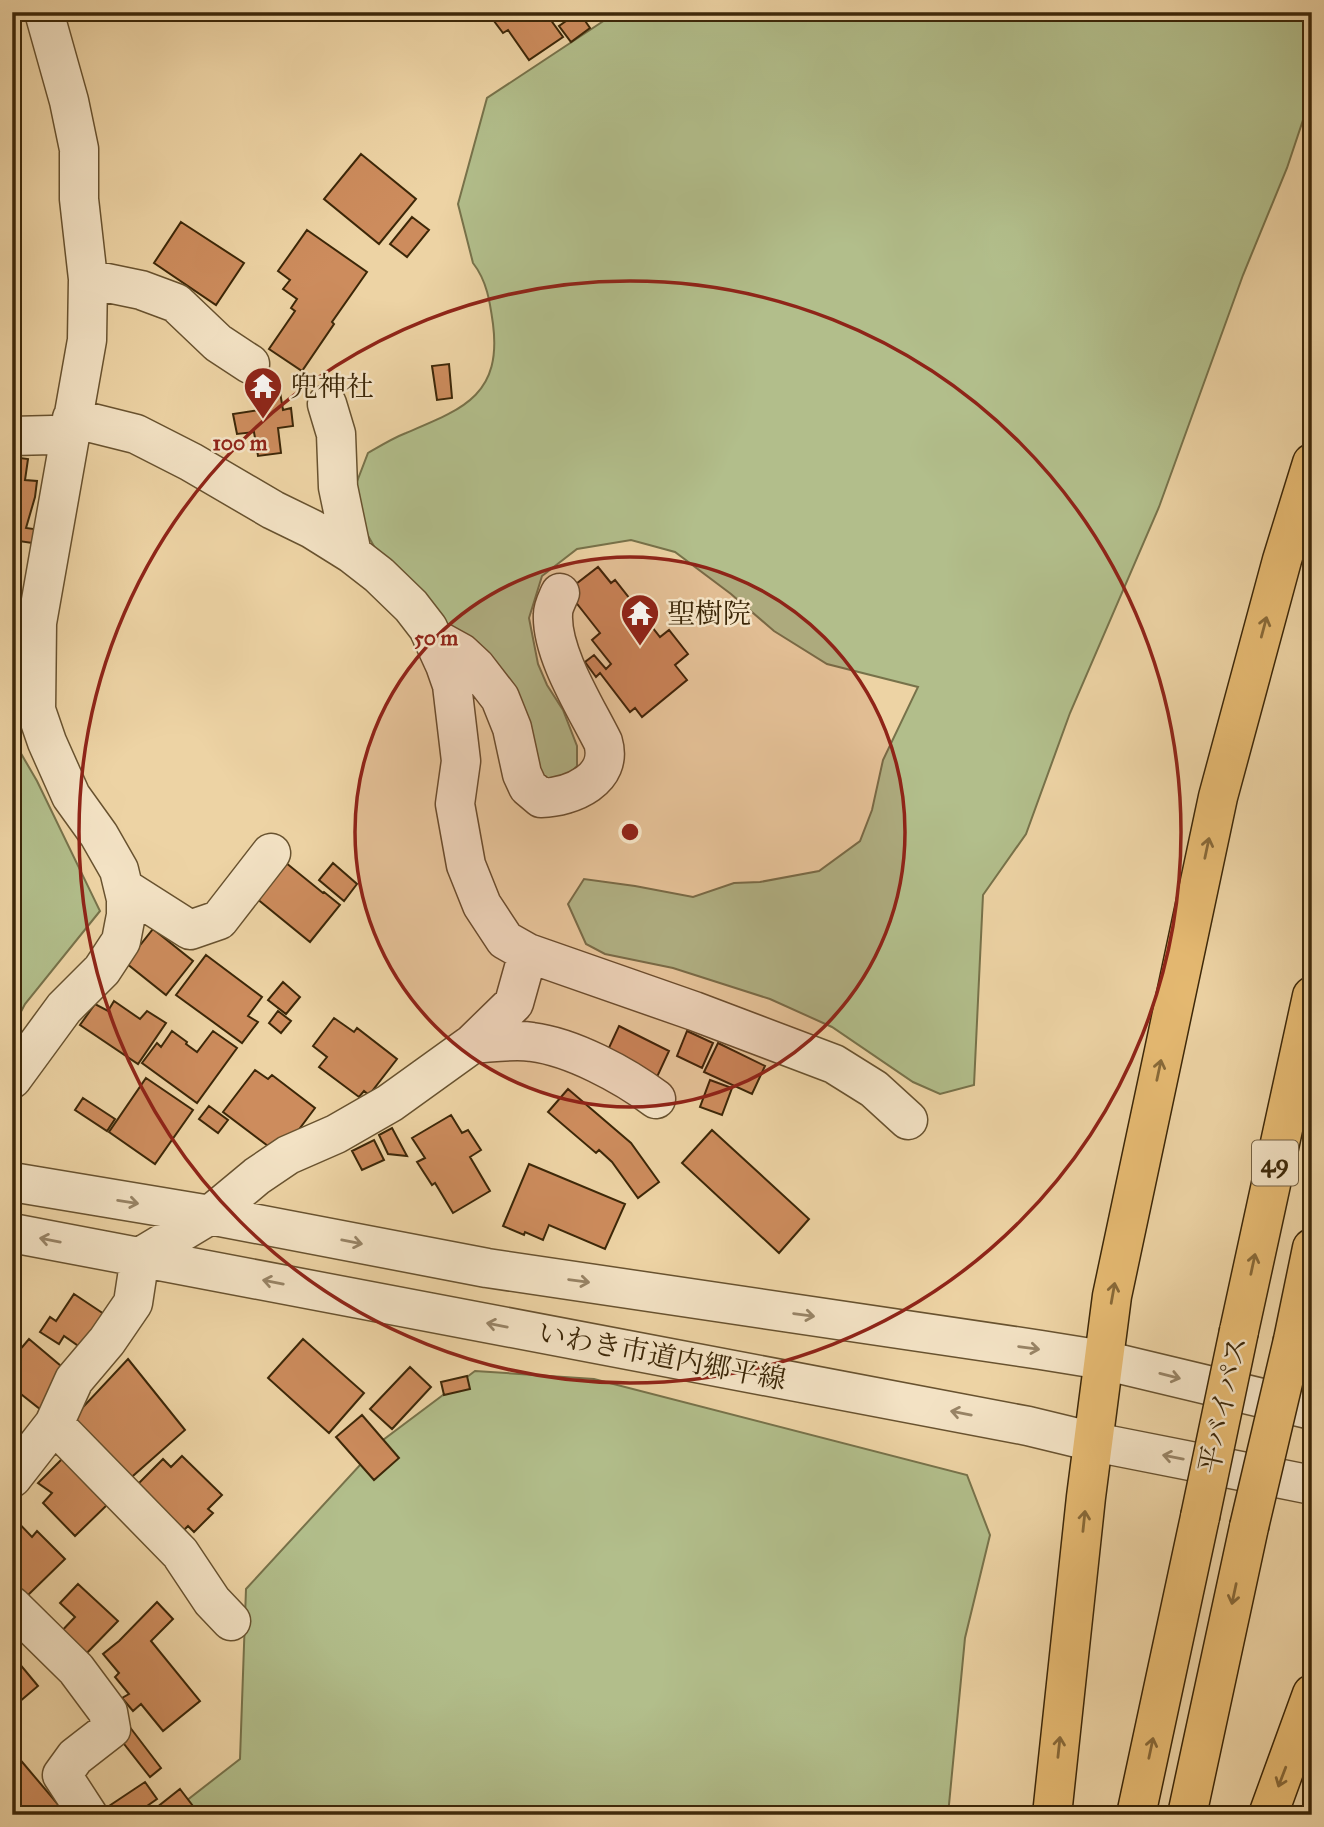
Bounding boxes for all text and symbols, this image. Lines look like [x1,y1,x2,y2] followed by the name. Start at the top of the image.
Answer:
[242,365,284,420] temple icon: 兜神社
[290,369,374,404] place label: 兜神社
[213,430,268,456] text: 100 m
[619,592,661,647] temple icon: 聖樹院
[667,596,751,631] place label: 聖樹院
[1258,617,1271,639] one-way arrow
[414,625,458,651] text: 50 m
[618,820,642,844] centre of rings
[1201,837,1214,860] one-way arrow
[1153,1059,1167,1082] one-way arrow
[1252,1140,1298,1186] road number: 49
[116,1195,139,1209] one-way arrow
[39,1232,62,1246] one-way arrow
[340,1236,363,1249] one-way arrow
[1247,1253,1261,1276] one-way arrow
[262,1275,285,1289] one-way arrow
[567,1275,590,1288] one-way arrow
[1106,1282,1120,1305] one-way arrow
[792,1308,815,1321] one-way arrow
[535,1315,789,1397] street label: いわき市道内郷平線
[486,1318,508,1331] one-way arrow
[1191,1333,1255,1477] street label: 平バイパス
[1017,1342,1040,1355] one-way arrow
[1158,1370,1181,1383] one-way arrow
[950,1406,973,1420] one-way arrow
[1162,1450,1185,1464] one-way arrow
[1077,1510,1090,1533] one-way arrow
[1227,1582,1241,1605] one-way arrow
[1053,1736,1066,1759] one-way arrow
[1144,1737,1158,1760] one-way arrow
[1274,1766,1287,1788] one-way arrow

